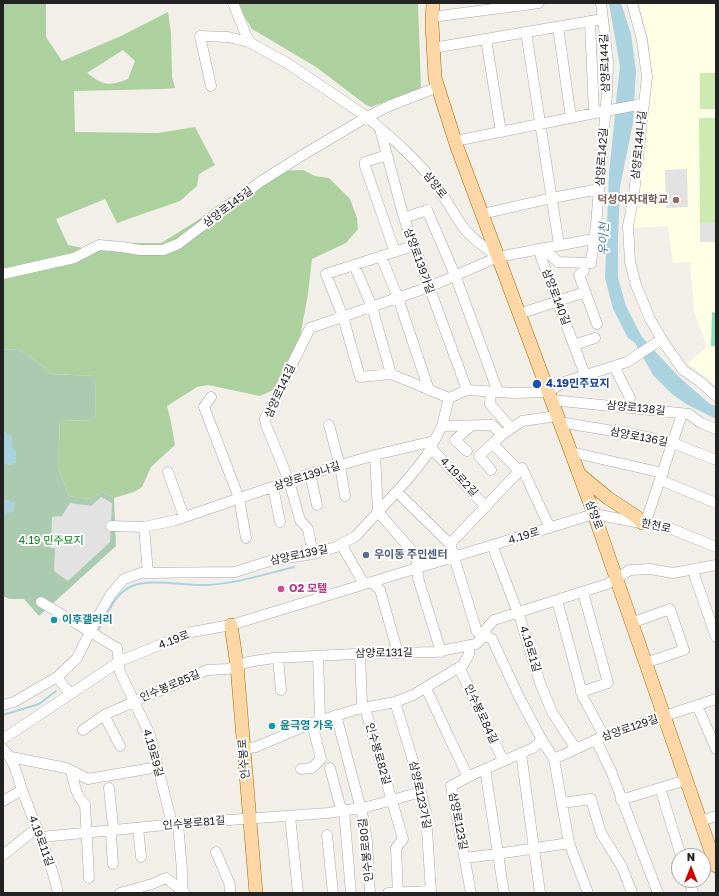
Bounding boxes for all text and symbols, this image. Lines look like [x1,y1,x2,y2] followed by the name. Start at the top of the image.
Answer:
[597,33,613,93] street label: 삼양로144길
[629,110,649,180] street label: 삼양로144나길
[593,127,611,187] street label: 삼양로142길
[420,169,450,201] street label: 삼양로
[201,184,255,230] street label: 삼양로145길
[597,193,668,207] place label: 덕성여자대학교
[671,195,681,205] marker: 덕성여자대학교
[596,222,612,256] water label: 우이천
[401,226,437,296] street label: 삼양로139가길
[539,267,573,327] street label: 삼양로140길
[262,362,298,420] street label: 삼양로141길
[546,377,610,391] place label: 4.19민주묘지
[531,378,543,390] marker: 4.19민주묘지
[606,398,666,418] street label: 삼양로138길
[609,425,669,449] street label: 삼양로136길
[438,455,480,499] street label: 4.19로2길
[272,459,342,493] street label: 삼양로139나길
[583,498,605,532] street label: 삼양로
[640,516,672,536] street label: 한천로
[507,525,541,547] street label: 4.19로
[18,534,84,548] park label: 4.19 민주묘지
[269,542,329,568] street label: 삼양로139길
[374,548,448,562] place label: 우이동 주민센터
[361,550,371,560] marker: 우이동 주민센터
[289,582,327,596] place label: O2 모텔
[276,584,286,594] marker: O2 모텔
[62,613,113,627] place label: 이후갤러리
[49,615,59,625] marker: 이후갤러리
[517,624,543,674] street label: 4.19로1길
[157,628,191,652] street label: 4.19로
[355,646,413,660] street label: 삼양로131길
[138,667,202,705] street label: 인수봉로85길
[461,682,501,746] street label: 인수봉로84길
[600,712,660,744] street label: 삼양로129길
[280,719,333,733] place label: 윤극영 가옥
[267,721,277,731] marker: 윤극영 가옥
[363,722,393,786] street label: 인수봉로82길
[140,728,166,778] street label: 4.19로9길
[236,738,252,780] street label: 인수봉로
[406,760,434,830] street label: 삼양로123가길
[446,791,470,851] street label: 삼양로123길
[26,814,56,868] street label: 4.19로11길
[162,814,226,832] street label: 인수봉로81길
[356,817,376,883] street label: 인수봉로80길
[671,848,711,888] north arrow
[687,850,695,863] text: N

